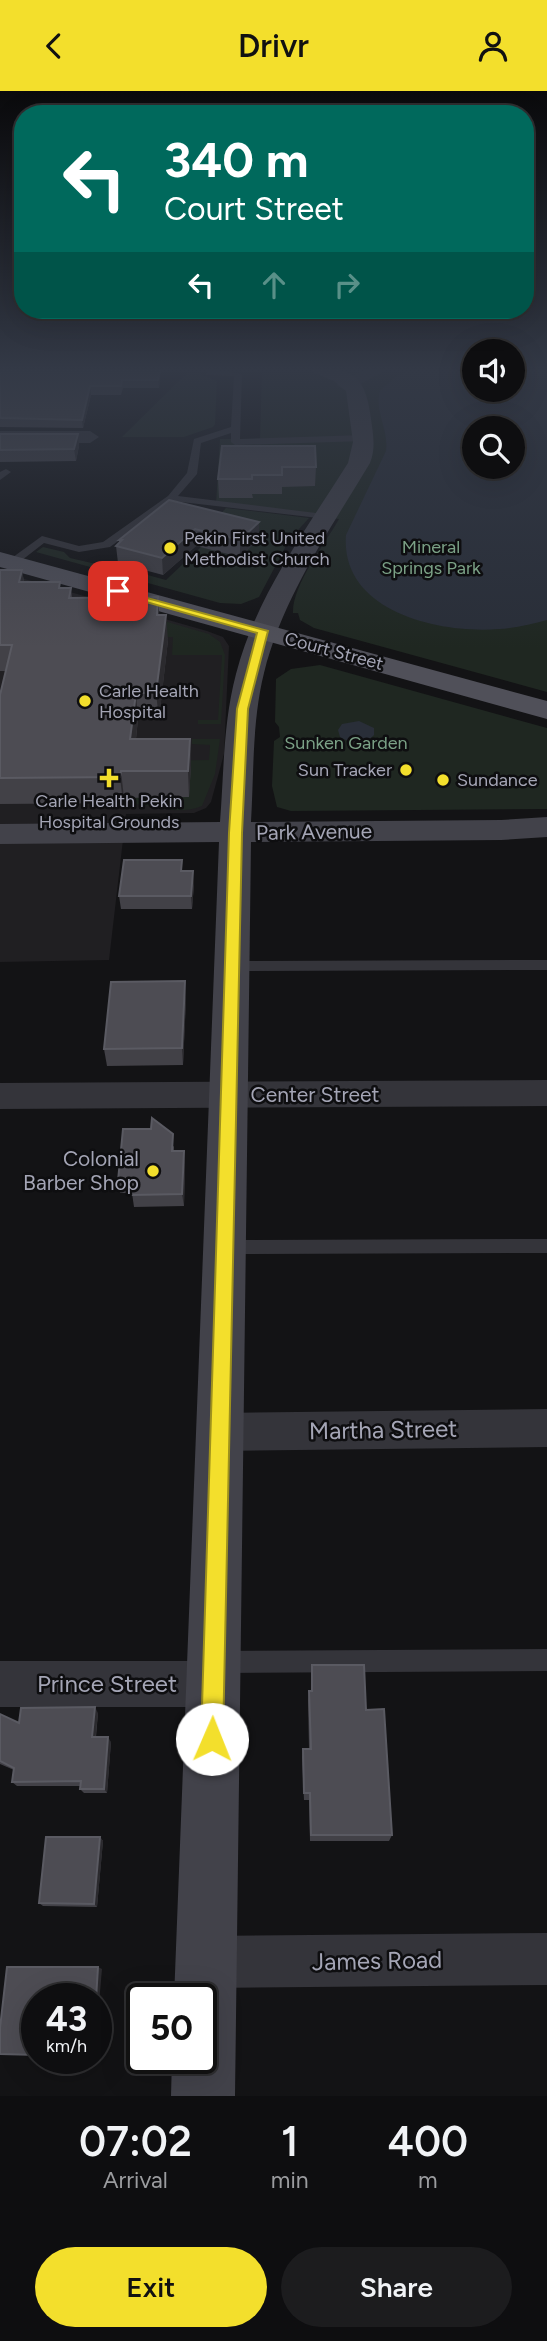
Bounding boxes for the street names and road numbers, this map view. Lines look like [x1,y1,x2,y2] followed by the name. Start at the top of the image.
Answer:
[282,627,386,675] street label: Court Street
[256,818,372,845] street label: Park Avenue
[251,1082,379,1107] street label: Center Street
[308,1414,457,1445] street label: Martha Street
[37,1669,177,1698] street label: Prince Street
[311,1945,442,1976] street label: James Road

